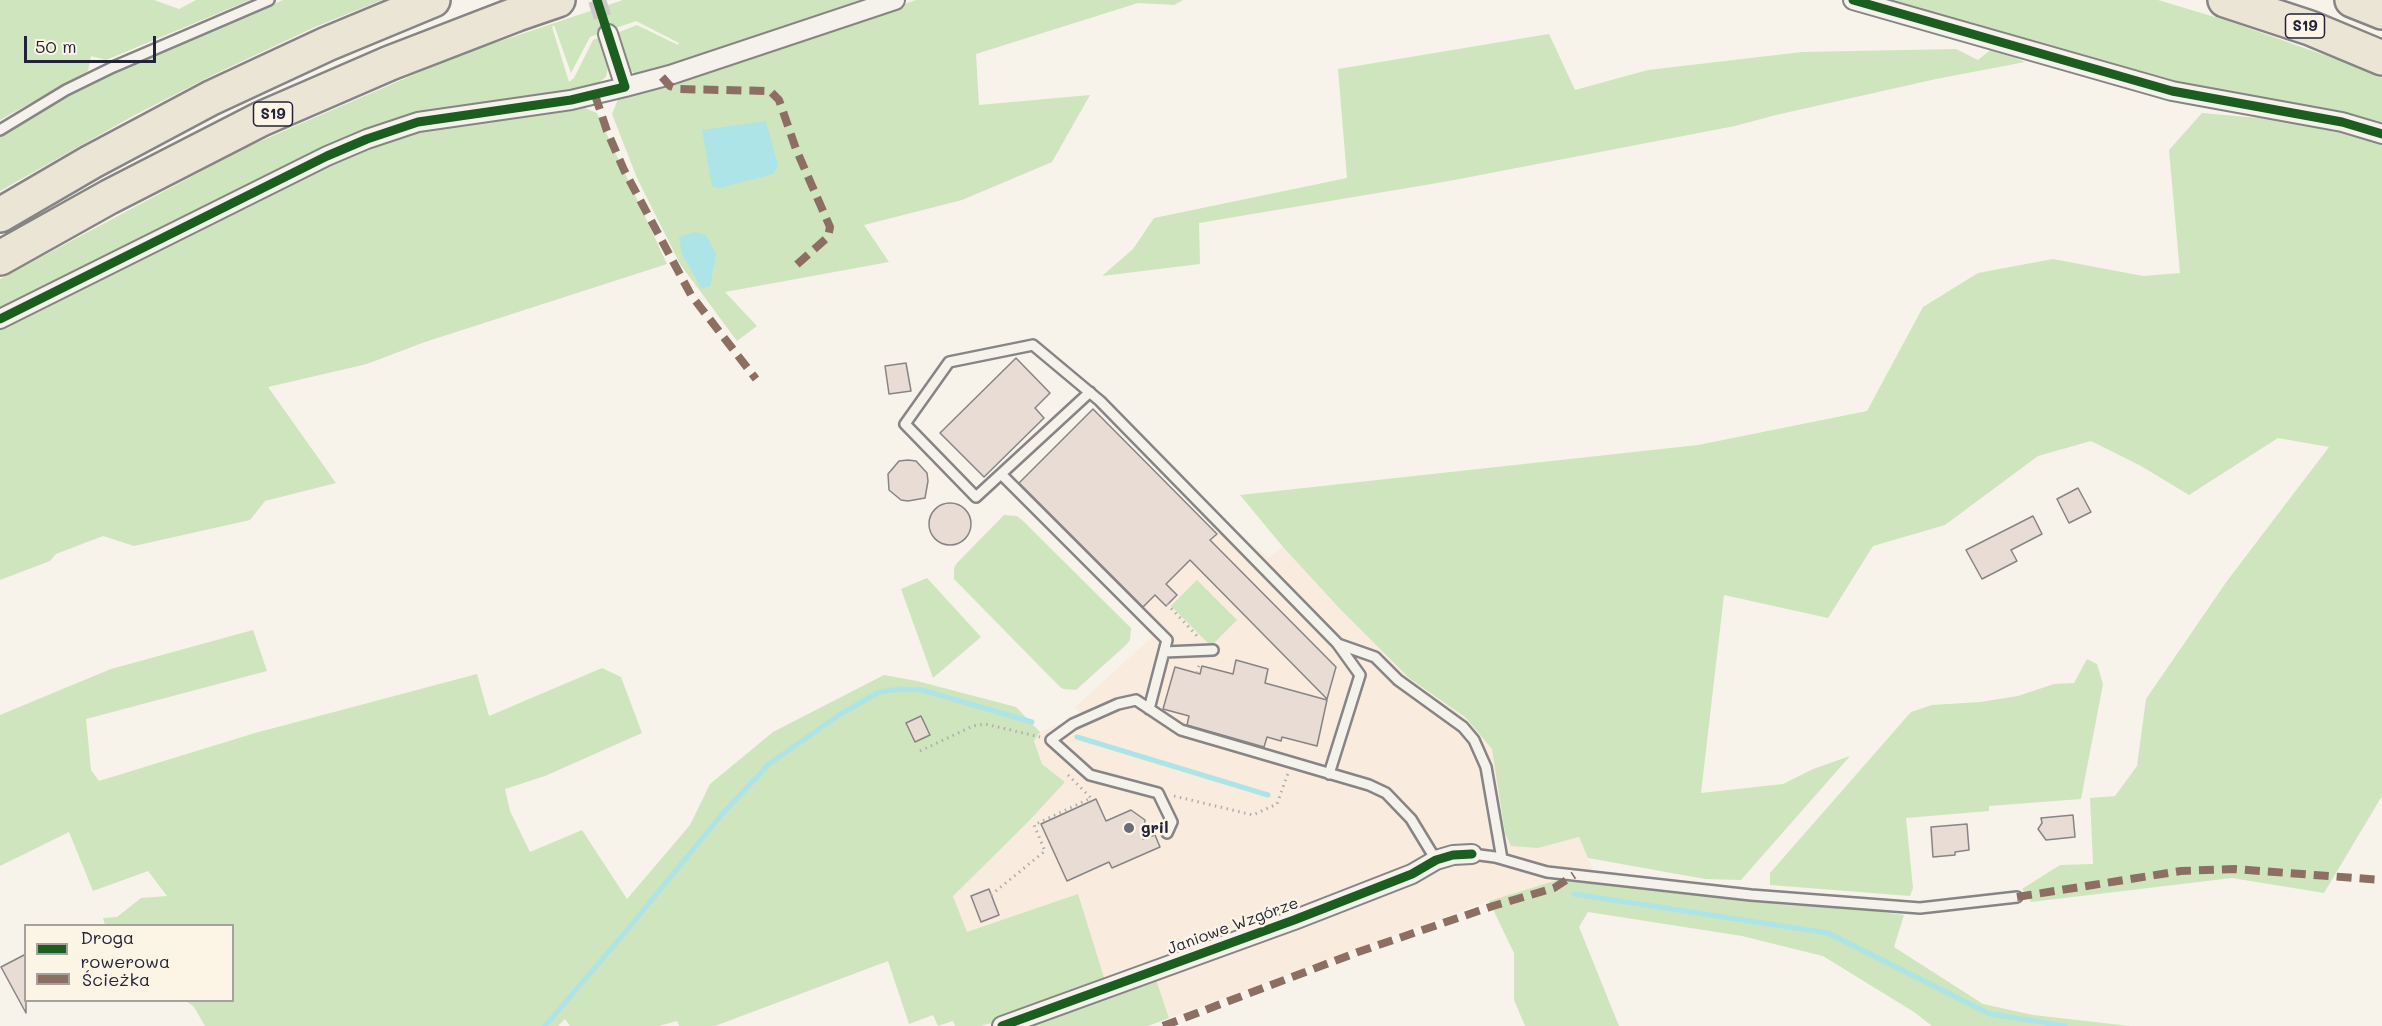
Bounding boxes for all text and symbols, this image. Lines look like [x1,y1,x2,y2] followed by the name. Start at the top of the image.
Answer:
[2286,14,2324,38] road number: S19
[27,24,159,62] scale bar
[35,34,77,58] text: 50 m
[254,102,292,126] road number: S19
[1141,818,1169,838] place label: gril
[1122,821,1136,835] marker: gril
[1165,893,1301,959] street label: Janiowe Wzgórze
[24,924,234,1002] legend
[80,925,170,973] text: Droga rowerowa
[82,967,150,991] text: Ścieżka

